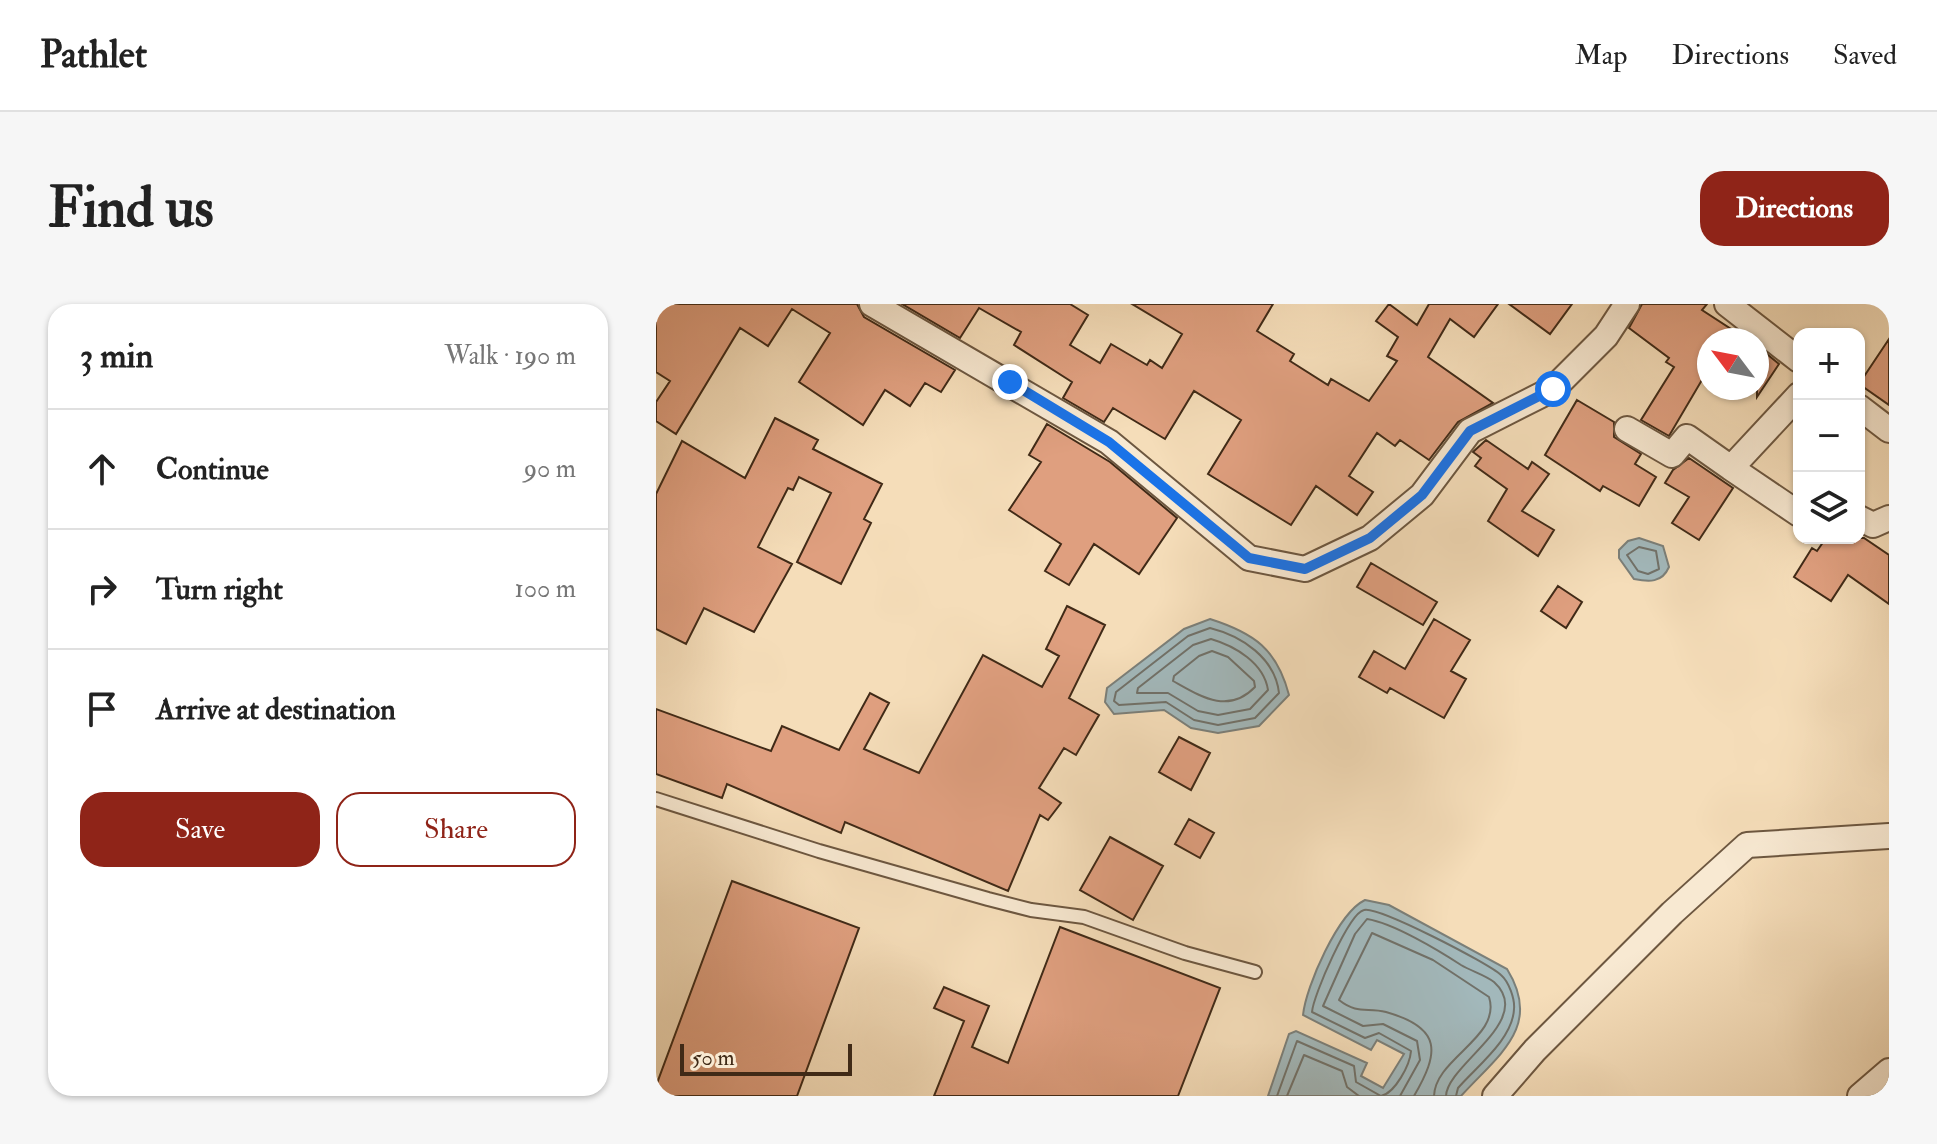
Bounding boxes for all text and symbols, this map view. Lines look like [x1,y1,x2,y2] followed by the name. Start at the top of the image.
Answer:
[40,31,147,79] text: Pathlet
[1575,38,1628,73] text: Map
[1672,38,1789,73] text: Directions
[1833,38,1897,73] text: Saved
[1700,171,1889,246] button: Directions
[48,173,214,244] text: Find us
[1697,328,1769,400] north arrow
[1793,328,1865,544] map controls
[1793,328,1865,400] button: +
[80,335,153,378] text: 3 min
[445,340,576,372] text: Walk · 190 m
[992,364,1028,400] route end
[1535,371,1571,407] route start
[1793,400,1865,472] button: −
[80,447,124,491] icon: ahead
[156,451,269,488] text: Continue
[524,453,576,485] text: 90 m
[1793,472,1865,544] button: layers
[80,567,124,611] icon: right
[156,571,283,608] text: Turn right
[515,573,576,605] text: 100 m
[80,687,124,731] icon: arrive
[156,691,396,728] text: Arrive at destination
[80,792,320,867] button: Save
[336,792,576,867] button: Share
[680,1040,852,1076] scale bar
[692,1044,734,1072] text: 50 m

